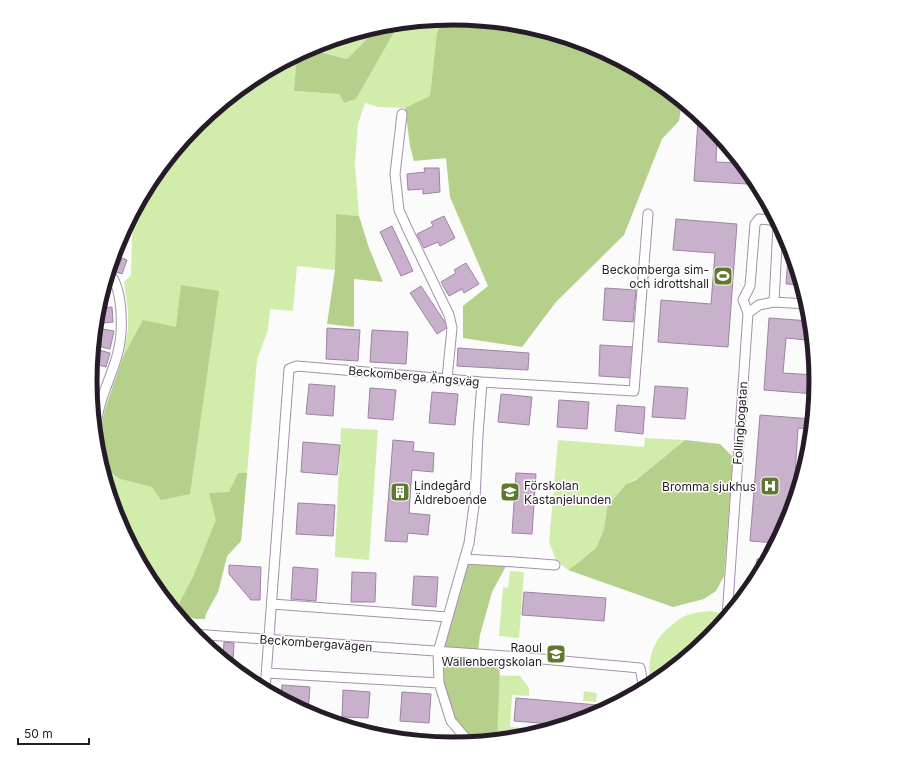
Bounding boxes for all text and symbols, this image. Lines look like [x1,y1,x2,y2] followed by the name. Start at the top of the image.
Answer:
[602,262,709,291] place label: Beckomberga sim- och idrottshall
[712,265,734,287] sports icon: Beckomberga sim- och idrottshall
[348,363,480,389] street label: Beckomberga Ängsväg
[730,381,750,465] street label: Follingbogatan
[759,475,781,497] hospital icon: Bromma sjukhus
[414,478,487,507] place label: Lindegård Äldreboende
[524,478,611,507] place label: Förskolan Kastanjelunden
[662,479,756,494] place label: Bromma sjukhus
[389,481,411,503] building icon: Lindegård Äldreboende
[499,481,521,503] school or university icon: Förskolan Kastanjelunden
[259,632,373,654] street label: Beckombergavägen
[442,640,542,669] place label: Raoul Wallenbergskolan
[545,643,567,665] school or university icon: Raoul Wallenbergskolan
[18,720,89,746] scale bar
[24,726,53,741] text: 50 m

